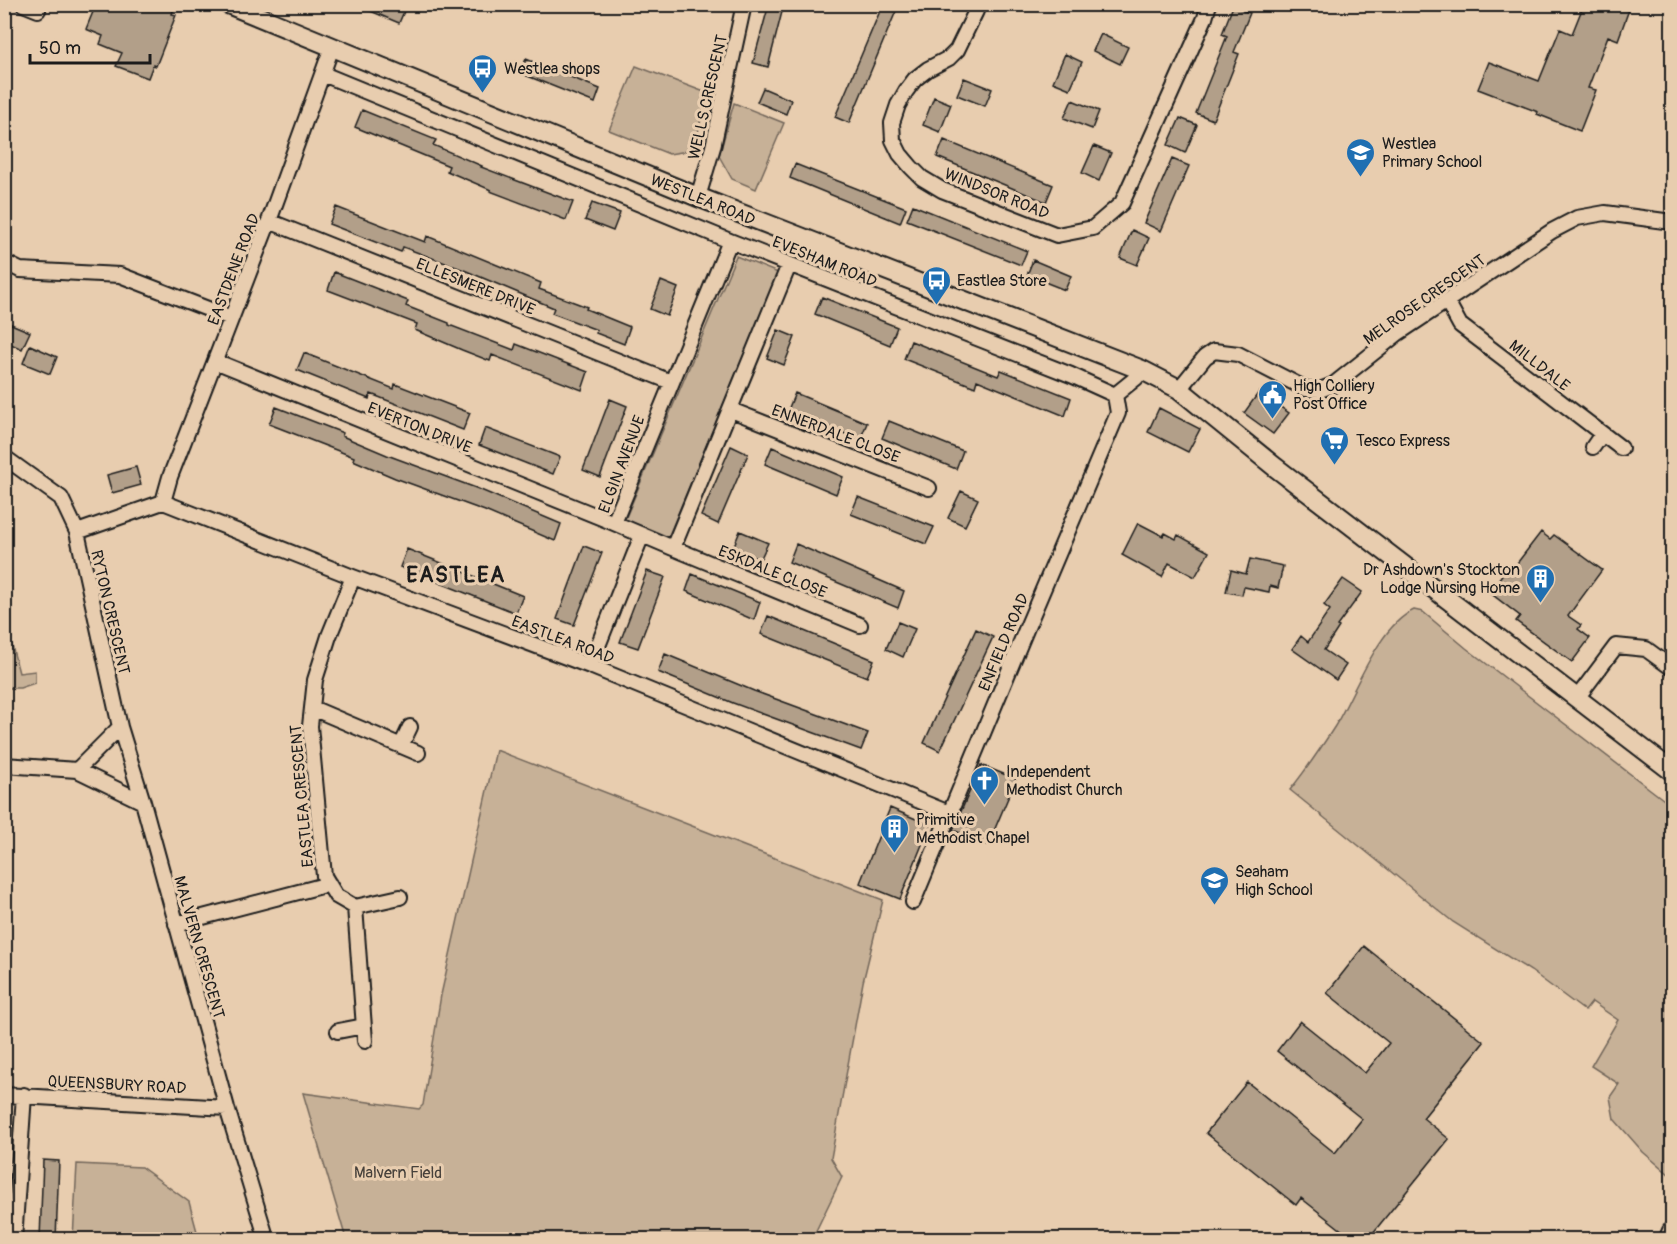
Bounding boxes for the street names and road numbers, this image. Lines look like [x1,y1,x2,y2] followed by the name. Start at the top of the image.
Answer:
[684,33,732,162] street label: WELLS CRESCENT
[941,164,1052,224] street label: WINDSOR ROAD
[647,170,758,230] street label: WESTLEA ROAD
[203,211,264,328] street label: EASTDENE ROAD
[769,232,880,292] street label: EVESHAM ROAD
[1360,250,1490,349] street label: MELROSE CRESCENT
[413,254,538,320] street label: ELLESMERE DRIVE
[1505,336,1574,396] street label: MILLDALE
[365,398,475,458] street label: EVERTON DRIVE
[769,400,903,468] street label: ENNERDALE CLOSE
[594,413,650,516] street label: ELGIN AVENUE
[715,541,830,603] street label: ESKDALE CLOSE
[86,548,134,676] street label: RYTON CRESCENT
[974,590,1034,694] street label: ENFIELD ROAD
[509,611,617,669] street label: EASTLEA ROAD
[286,724,318,868] street label: EASTLEA CRESCENT
[169,874,229,1021] street label: MALVERN CRESCENT
[47,1071,187,1099] street label: QUEENSBURY ROAD

